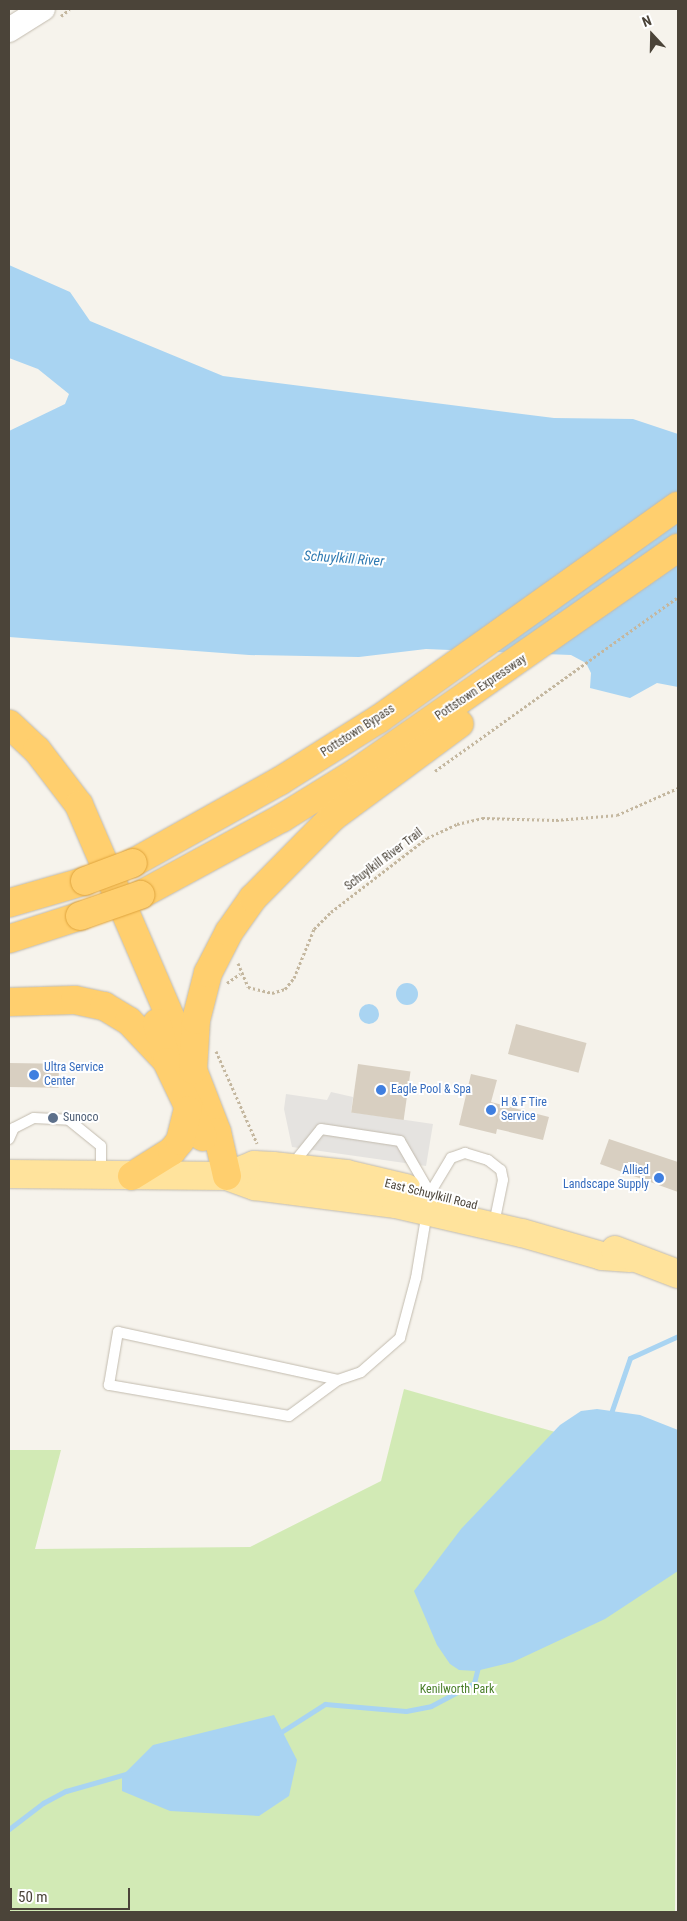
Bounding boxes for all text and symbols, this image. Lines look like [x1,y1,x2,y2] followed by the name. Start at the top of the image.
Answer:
[627,10,677,60] north arrow
[640,12,653,30] text: N
[303,547,385,569] water label: Schuylkill River
[433,652,529,724] street label: Pottstown Expressway
[318,702,398,760] street label: Pottstown Bypass
[342,826,426,894] street label: Schuylkill River Trail
[44,1061,104,1089] place label: Ultra Service Center
[28,1069,40,1081] marker: Ultra Service Center
[391,1083,471,1097] place label: Eagle Pool & Spa
[375,1084,387,1096] marker: Eagle Pool & Spa
[501,1096,547,1124] place label: H & F Tire Service
[485,1104,497,1116] marker: H & F Tire Service
[63,1111,98,1125] place label: Sunoco
[47,1112,59,1124] marker: Sunoco
[563,1164,649,1192] place label: Allied Landscape Supply
[653,1172,665,1184] marker: Allied Landscape Supply
[383,1177,479,1213] street label: East Schuylkill Road
[420,1683,494,1697] park label: Kenilworth Park
[12,1878,132,1910] scale bar
[18,1888,48,1906] text: 50 m

